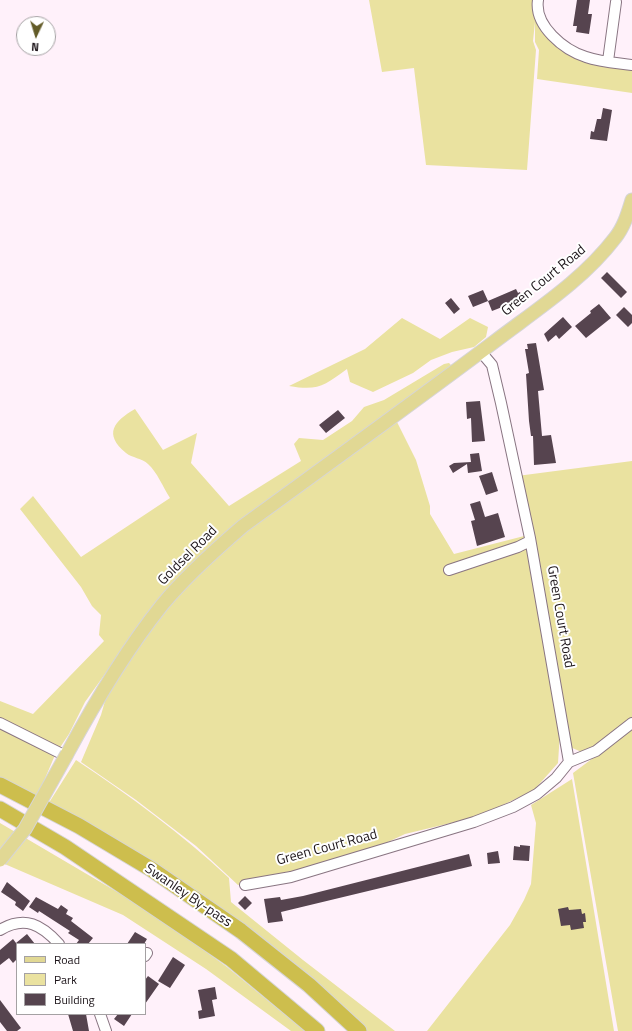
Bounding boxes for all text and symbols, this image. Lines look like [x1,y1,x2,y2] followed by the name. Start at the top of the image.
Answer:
[16,16,56,56] north arrow
[31,39,40,55] text: N
[498,242,590,320] street label: Green Court Road
[155,523,221,589] street label: Goldsel Road
[543,565,577,669] street label: Green Court Road
[275,826,379,870] street label: Green Court Road
[141,861,235,931] street label: Swanley By-pass
[16,943,146,1015] legend
[54,950,80,969] text: Road
[54,970,77,989] text: Park
[54,990,95,1009] text: Building

